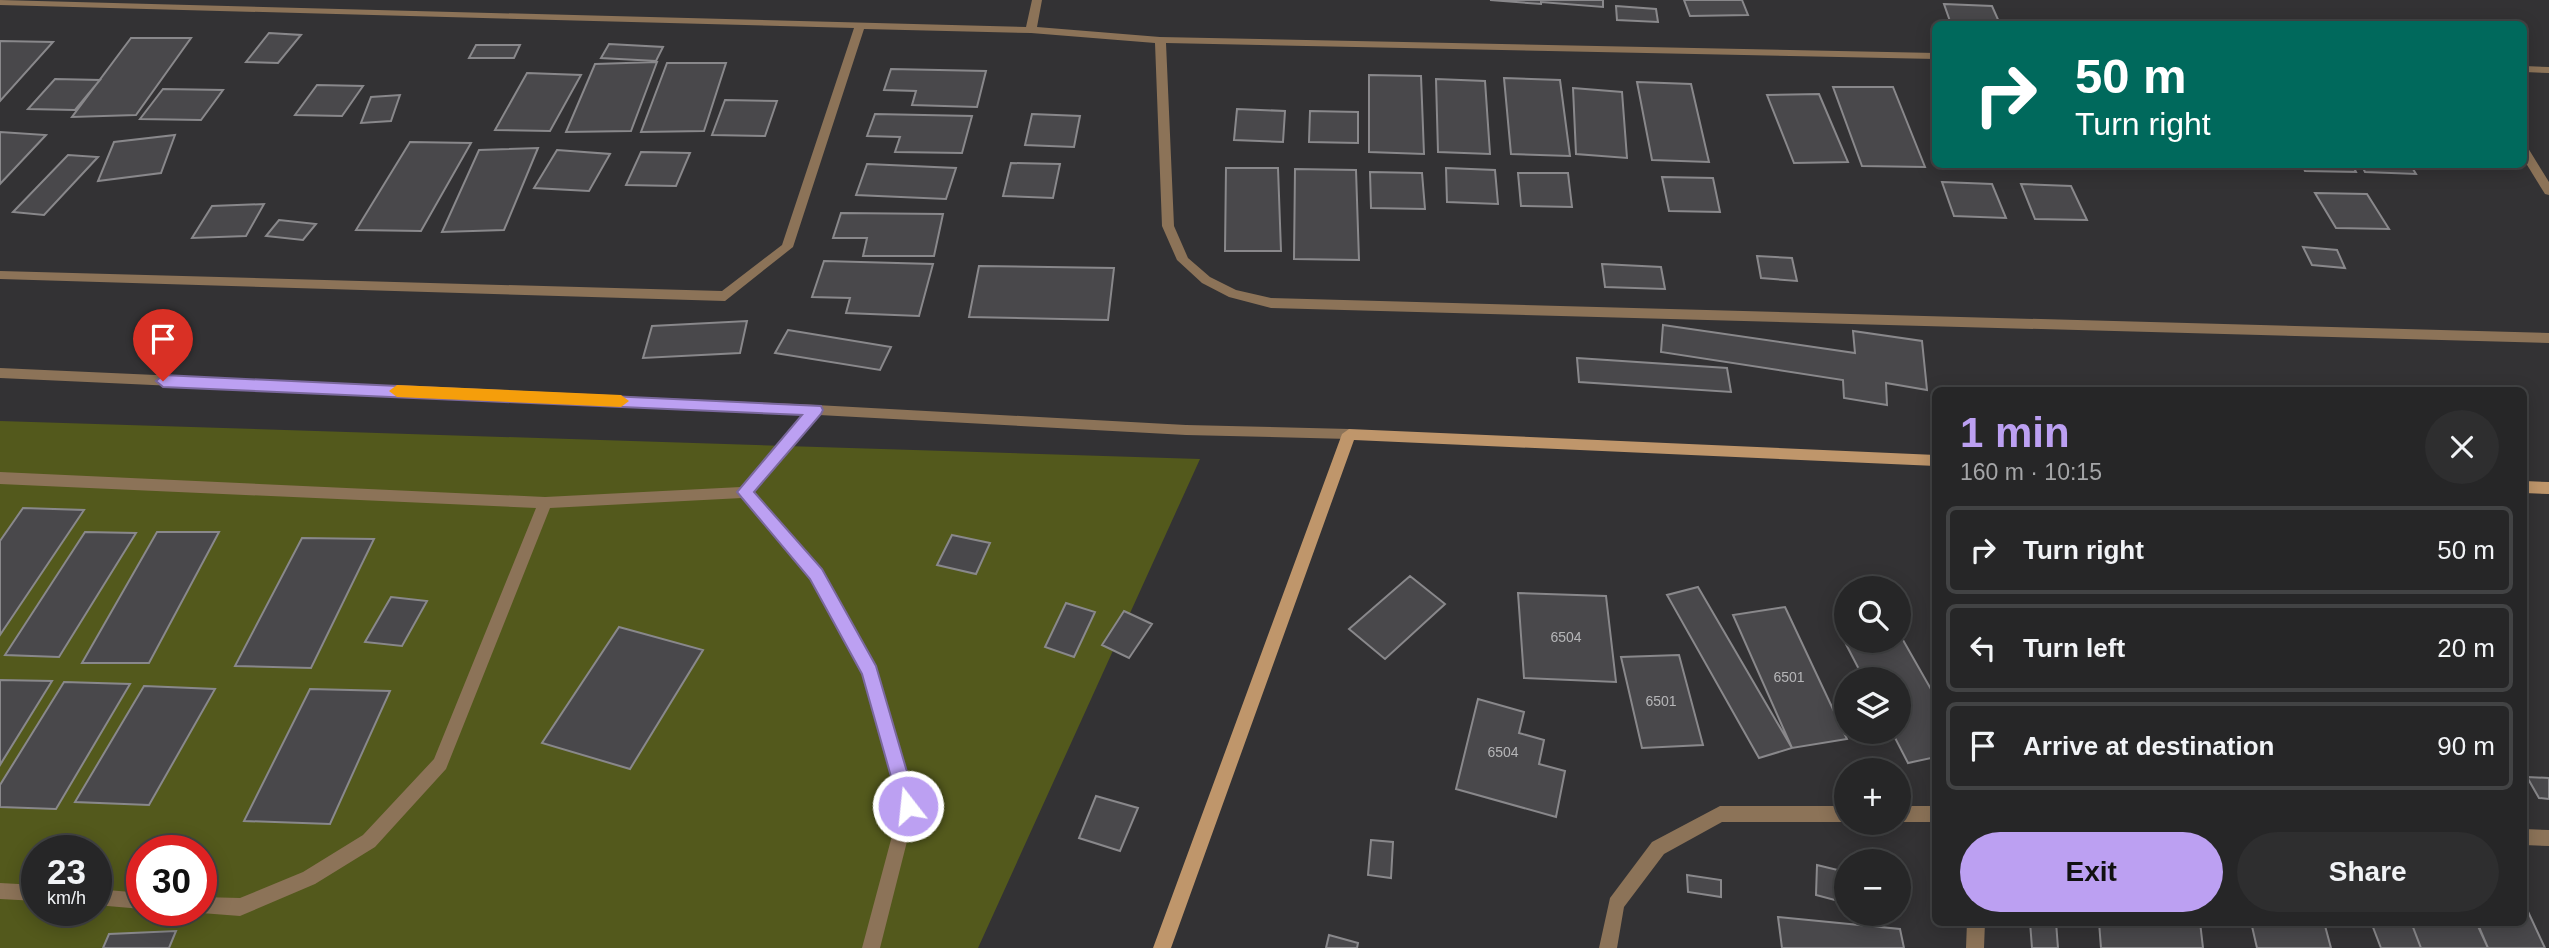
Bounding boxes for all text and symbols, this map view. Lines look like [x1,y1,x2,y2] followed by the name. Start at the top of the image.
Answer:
[1960,49,2051,140] icon: right
[2075,49,2187,103] text: 50 m
[2075,106,2211,142] text: Turn right
[133,309,193,381] pin
[144,320,182,358] icon: arrive
[1960,409,2070,456] text: 1 min
[2425,410,2499,484] button: close
[1960,459,2102,485] text: 160 m · 10:15
[1964,531,2002,569] icon: right
[2023,535,2144,565] text: Turn right
[2437,535,2495,565] text: 50 m
[1834,576,1911,926] map controls
[1834,576,1911,653] button: search
[1550,629,1582,645] house number: 6504
[1964,629,2002,667] icon: left
[2023,633,2125,663] text: Turn left
[2437,633,2495,663] text: 20 m
[1834,667,1911,744] button: layers
[1773,669,1805,685] house number: 6501
[1645,693,1677,709] house number: 6501
[1964,727,2002,765] icon: arrive
[2023,731,2274,761] text: Arrive at destination
[2437,731,2495,761] text: 90 m
[1487,744,1519,760] house number: 6504
[1834,758,1911,835] button: +
[871,769,945,843] position arrow
[1960,832,2223,912] button: Exit
[2237,832,2499,912] button: Share
[126,835,217,926] speed limit sign: 30
[1834,849,1911,926] button: −
[47,852,86,891] text: 23
[47,888,86,908] text: km/h

